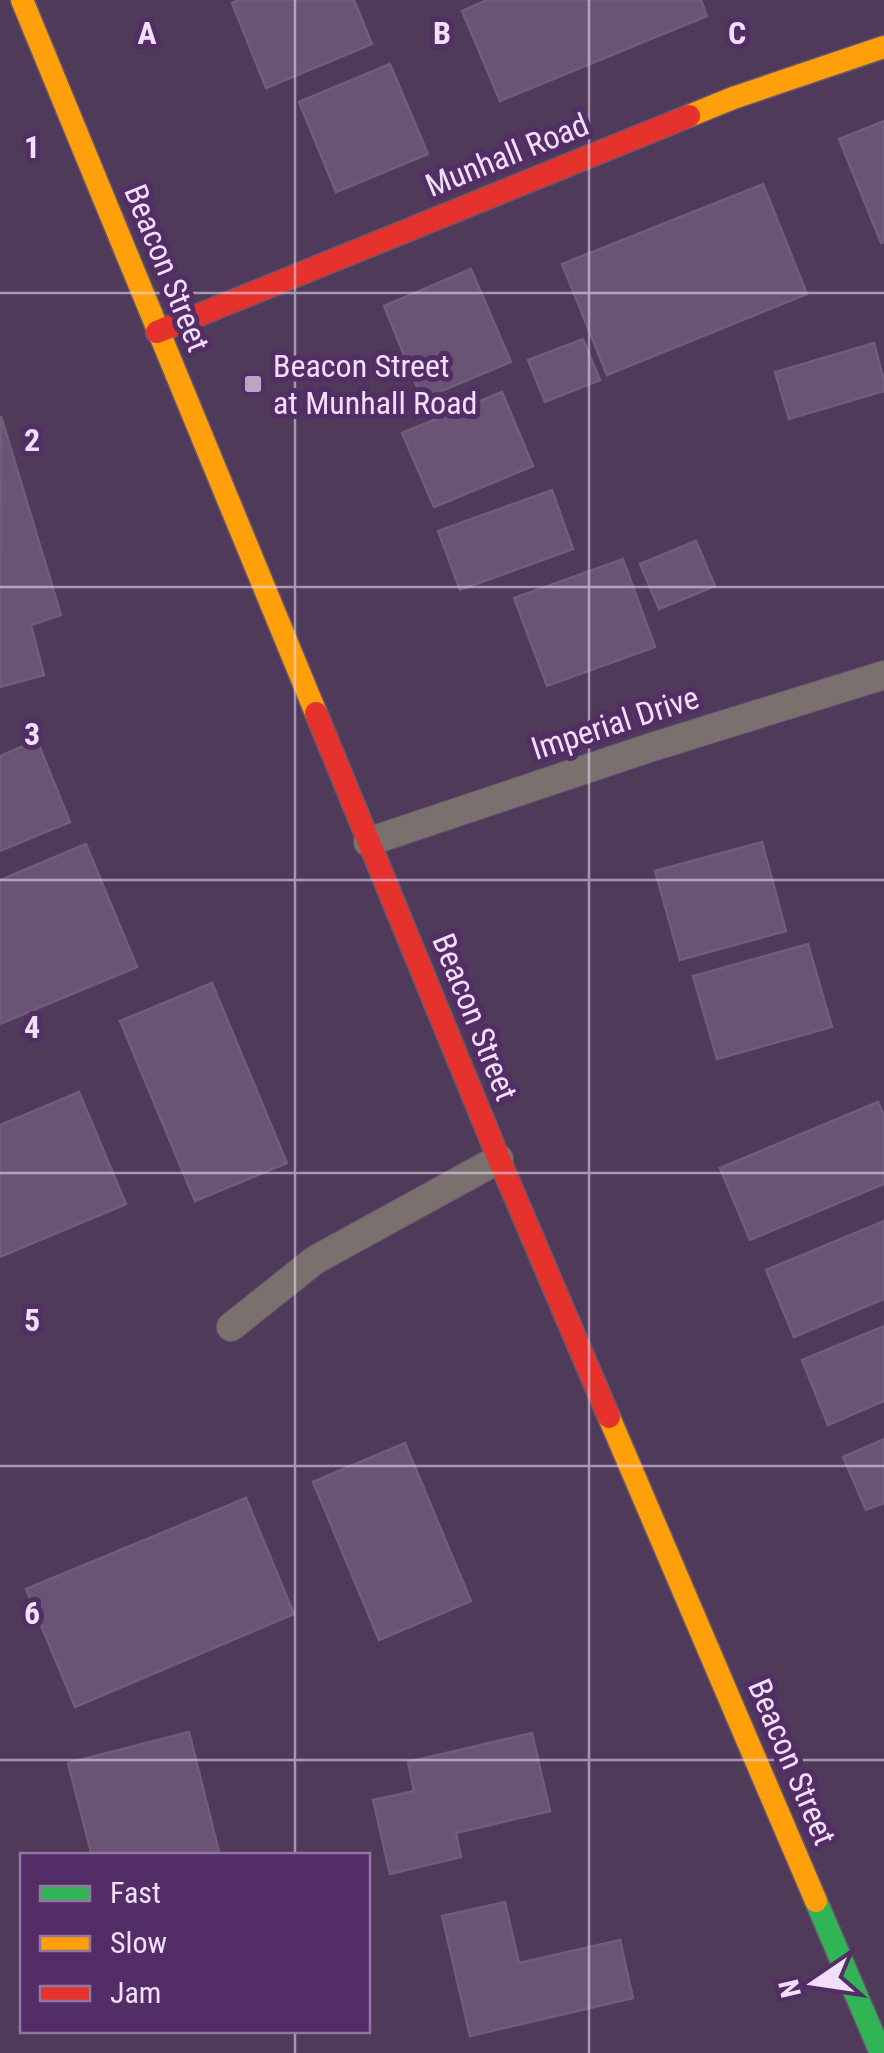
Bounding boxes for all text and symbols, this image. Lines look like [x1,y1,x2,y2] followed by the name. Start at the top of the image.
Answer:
[137,14,157,52] text: A
[433,14,451,52] text: B
[728,14,746,52] text: C
[420,105,594,205] street label: Munhall Road
[24,128,40,166] text: 1
[116,179,218,357] street label: Beacon Street
[273,347,477,422] place label: Beacon Street at Munhall Road
[242,373,264,395] marker: Beacon Street at Munhall Road
[24,421,40,459] text: 2
[526,678,704,768] street label: Imperial Drive
[24,715,40,753] text: 3
[424,928,526,1106] street label: Beacon Street
[24,1008,40,1046] text: 4
[24,1301,40,1339] text: 5
[24,1594,40,1632] text: 6
[740,1673,844,1851] street label: Beacon Street
[20,1853,370,2033] legend
[110,1875,161,1910] text: Fast
[110,1925,167,1960] text: Slow
[764,1933,864,2033] north arrow
[110,1975,161,2010] text: Jam
[772,1976,808,2001] text: N

